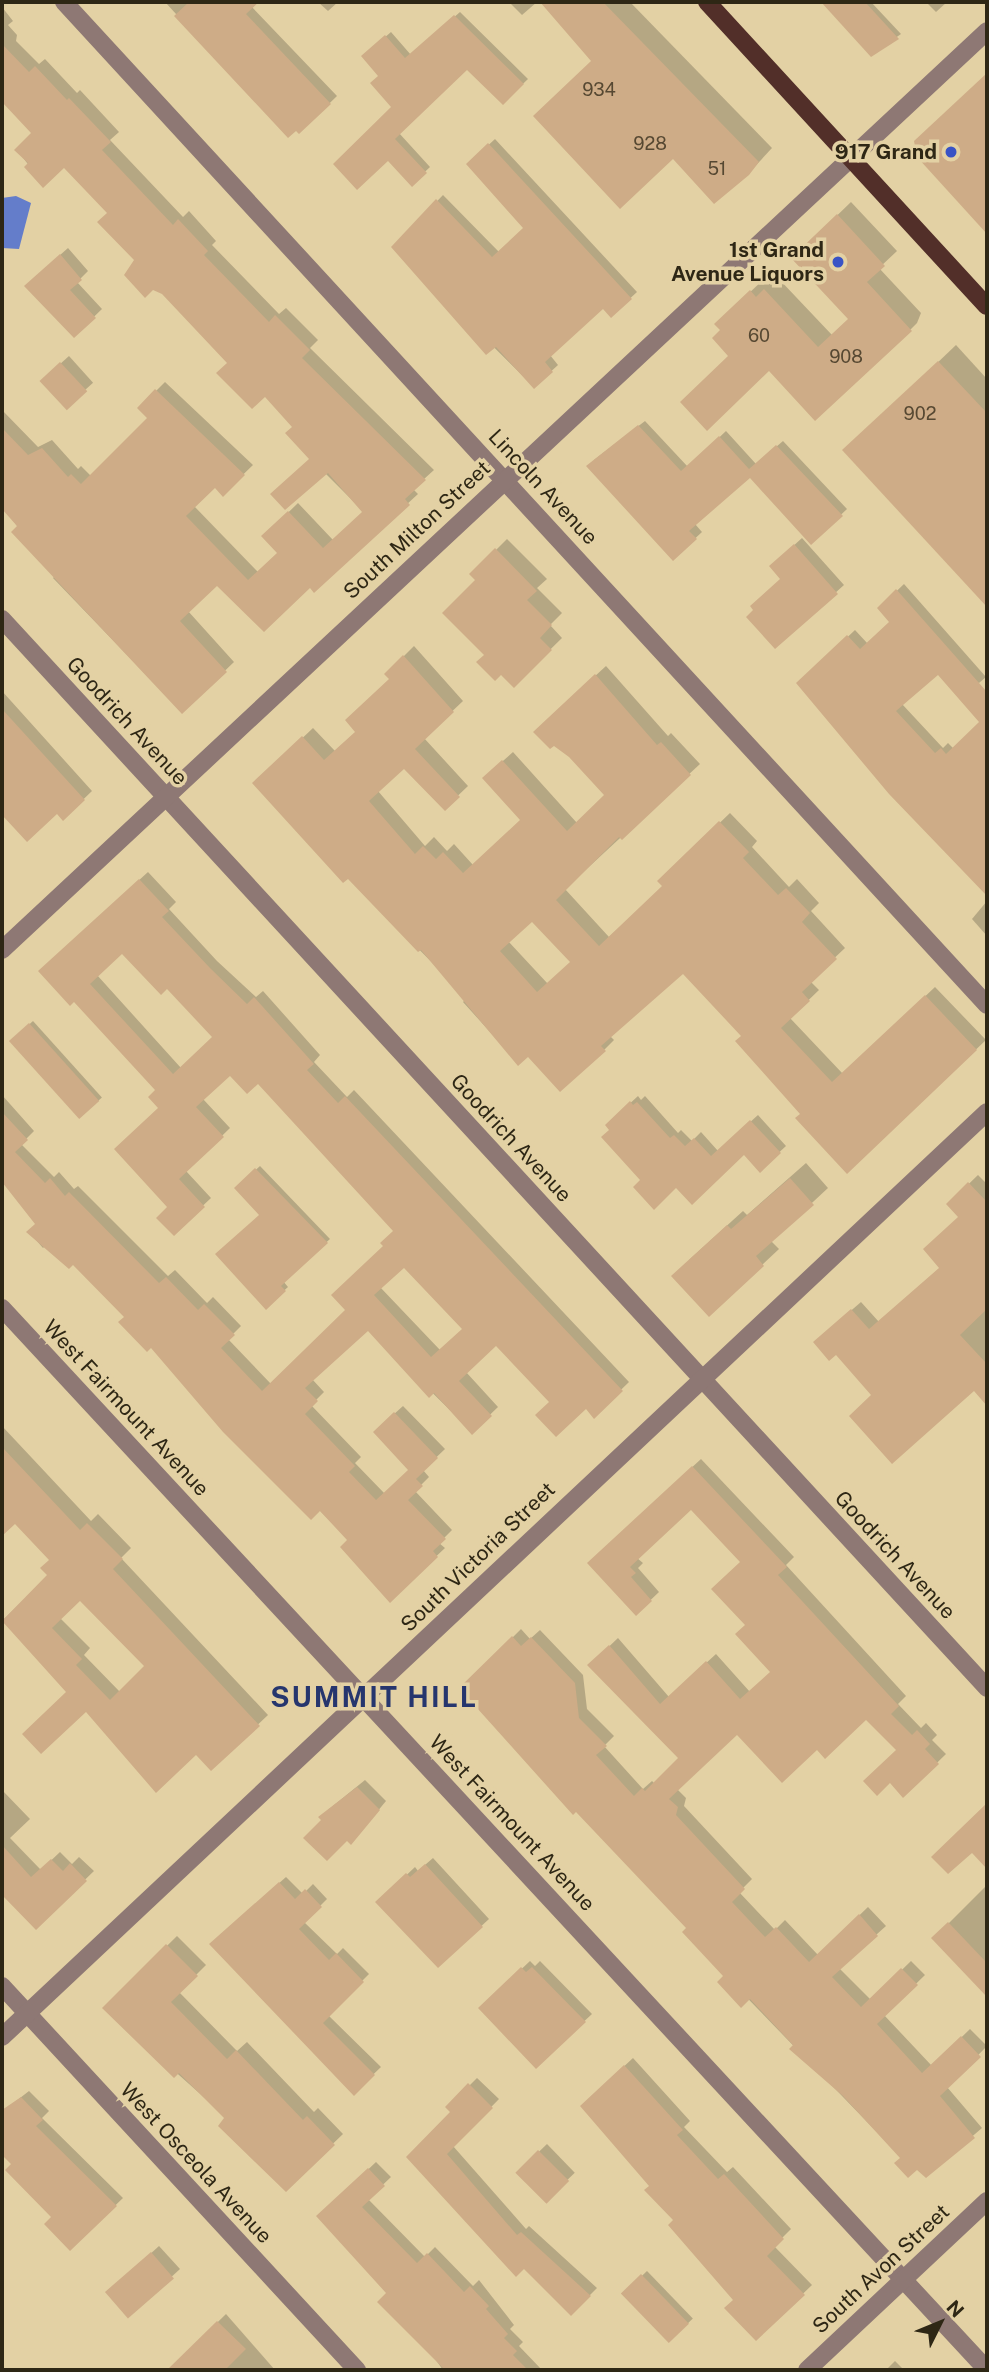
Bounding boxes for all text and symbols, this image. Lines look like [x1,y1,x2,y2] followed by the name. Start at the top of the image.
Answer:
[582,79,616,101] house number: 934
[633,133,667,155] house number: 928
[835,139,937,165] place label: 917 Grand
[943,144,959,160] marker: 917 Grand
[708,158,726,180] house number: 51
[671,237,824,287] place label: 1st Grand Avenue Liquors
[830,254,846,270] marker: 1st Grand Avenue Liquors
[748,325,770,347] house number: 60
[829,346,863,368] house number: 908
[904,403,936,425] house number: 902
[483,424,603,550] street label: Lincoln Avenue
[338,456,496,604] street label: South Milton Street
[61,652,193,790] street label: Goodrich Avenue
[445,1069,577,1207] street label: Goodrich Avenue
[38,1315,214,1501] street label: West Fairmount Avenue
[396,1477,560,1637] street label: South Victoria Street
[829,1486,961,1624] street label: Goodrich Avenue
[272,1680,476,1714] district label: SUMMIT HILL
[424,1730,600,1916] street label: West Fairmount Avenue
[115,2077,277,2249] street label: West Osceola Avenue
[807,2199,955,2339] street label: South Avon Street
[905,2288,975,2358] north arrow
[942,2296,968,2322] text: N

